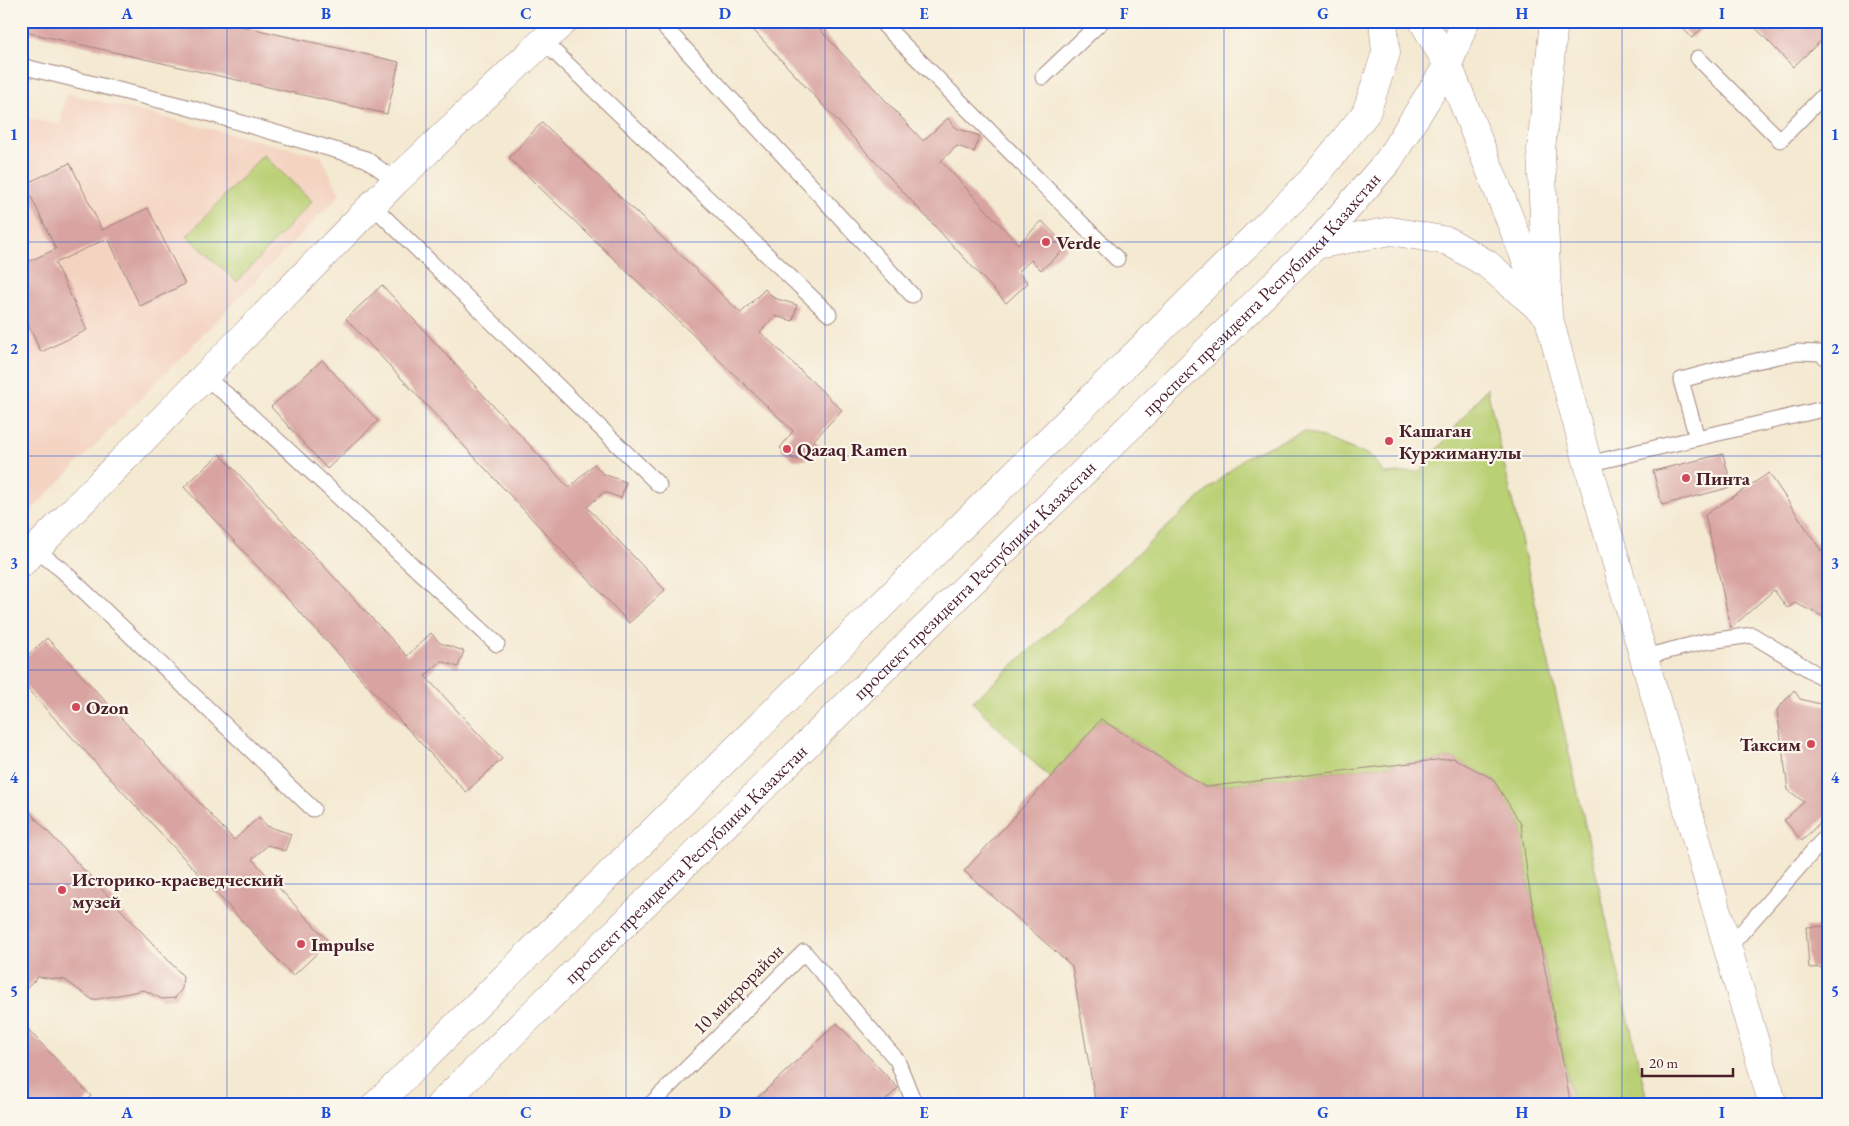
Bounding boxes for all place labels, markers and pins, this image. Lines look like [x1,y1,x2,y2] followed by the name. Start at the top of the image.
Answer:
[1056,230,1101,255] place label: Verde
[1040,236,1052,248] marker: Verde
[1399,418,1522,465] place label: Кашаган Куржиманулы
[1383,435,1395,447] marker: Кашаган Куржиманулы
[797,437,908,462] place label: Qazaq Ramen
[781,443,793,455] marker: Qazaq Ramen
[1696,466,1751,491] place label: Пинта
[1680,472,1692,484] marker: Пинта
[86,695,129,720] place label: Ozon
[70,701,82,713] marker: Ozon
[1740,732,1801,757] place label: Таксим
[1805,738,1817,750] marker: Таксим
[72,867,284,914] place label: Историко-краеведческий музей
[56,884,68,896] marker: Историко-краеведческий музей
[311,932,374,957] place label: Impulse
[295,938,307,950] marker: Impulse

